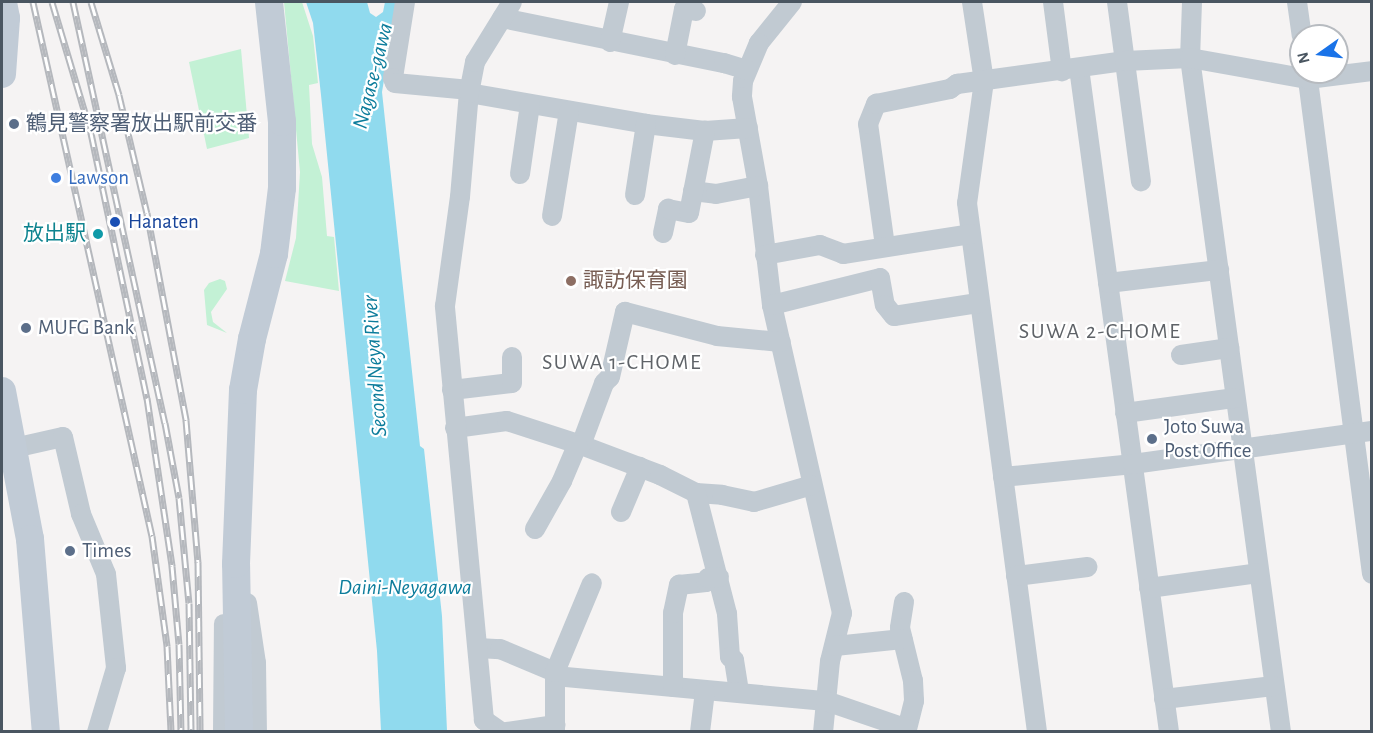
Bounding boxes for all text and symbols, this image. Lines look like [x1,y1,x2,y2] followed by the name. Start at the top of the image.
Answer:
[347,20,399,132] water label: Nagase-gawa
[1289,24,1349,84] north arrow
[1294,51,1313,65] text: N
[26,111,257,137] place label: 鶴見警察署放出駅前交番
[7,117,21,131] marker: 鶴見警察署放出駅前交番
[68,165,129,191] place label: Lawson
[49,171,63,185] marker: Lawson
[128,209,199,235] place label: Hanaten
[106,213,124,231] marker: Hanaten
[23,221,86,247] place label: 放出駅
[91,227,105,241] marker: 放出駅
[583,268,688,294] place label: 諏訪保育園
[564,274,578,288] marker: 諏訪保育園
[357,294,393,438] water label: Second Neya River
[38,315,134,341] place label: MUFG Bank
[1019,319,1181,345] district label: SUWA 2-CHOME
[19,321,33,335] marker: MUFG Bank
[542,350,702,376] district label: SUWA 1-CHOME
[1164,414,1251,464] place label: Joto Suwa Post Office
[1145,432,1159,446] marker: Joto Suwa Post Office
[82,538,132,564] place label: Times
[63,544,77,558] marker: Times
[338,575,472,601] water label: Daini-Neyagawa

